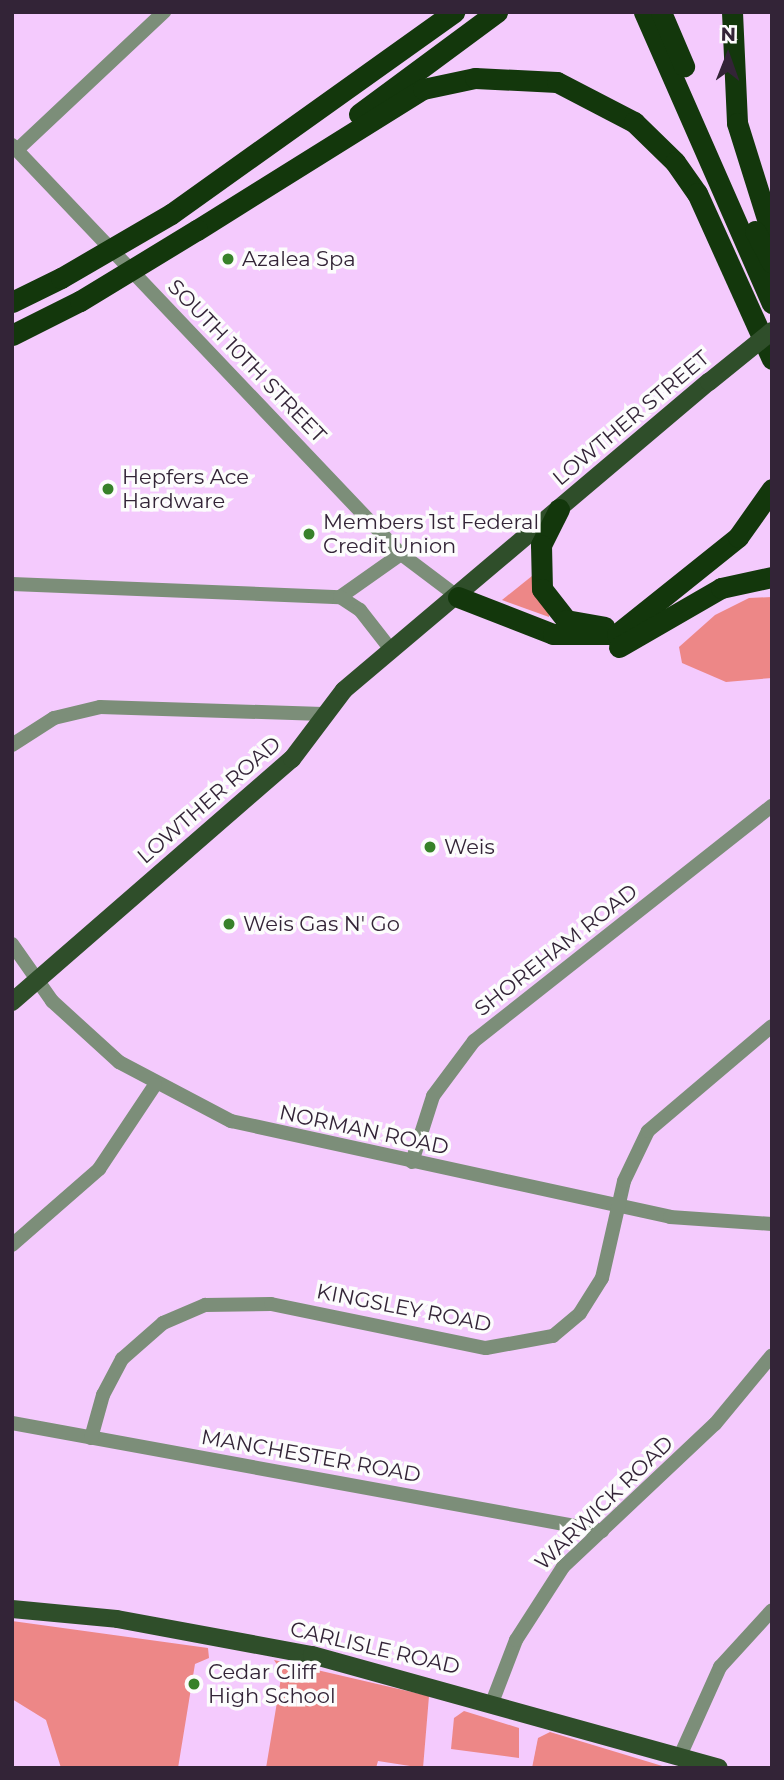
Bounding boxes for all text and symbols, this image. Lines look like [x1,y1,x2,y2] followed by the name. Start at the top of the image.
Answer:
[693,21,763,91] north arrow
[720,23,736,46] text: N
[242,246,356,272] place label: Azalea Spa
[220,251,236,267] marker: Azalea Spa
[162,274,332,448] street label: SOUTH 10TH STREET
[548,345,714,491] street label: LOWTHER STREET
[122,464,249,514] place label: Hepfers Ace Hardware
[100,481,116,497] marker: Hepfers Ace Hardware
[323,509,539,559] place label: Members 1st Federal Credit Union
[301,526,317,542] marker: Members 1st Federal Credit Union
[132,731,286,869] street label: LOWTHER ROAD
[444,834,495,860] place label: Weis
[422,839,438,855] marker: Weis
[470,879,642,1021] street label: SHOREHAM ROAD
[243,911,400,937] place label: Weis Gas N' Go
[221,916,237,932] marker: Weis Gas N' Go
[277,1100,451,1160] street label: NORMAN ROAD
[314,1279,494,1337] street label: KINGSLEY ROAD
[199,1424,423,1488] street label: MANCHESTER ROAD
[530,1431,678,1575] street label: WARWICK ROAD
[288,1616,462,1680] street label: CARLISLE ROAD
[208,1659,336,1709] place label: Cedar Cliff High School
[186,1676,202,1692] marker: Cedar Cliff High School

